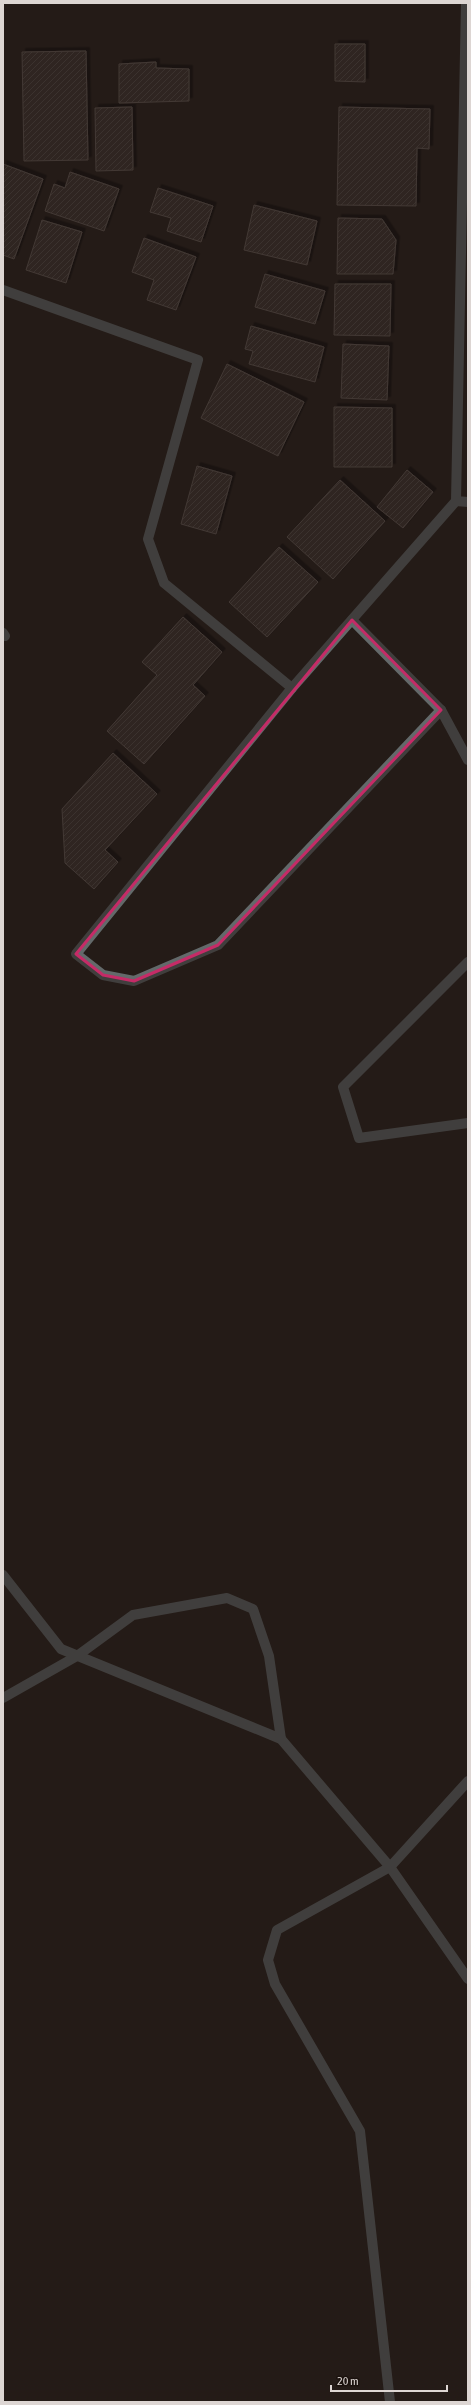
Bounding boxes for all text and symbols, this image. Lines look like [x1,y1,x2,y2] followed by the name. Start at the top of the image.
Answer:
[331,2367,447,2393] scale bar
[337,2374,359,2388] text: 20 m

